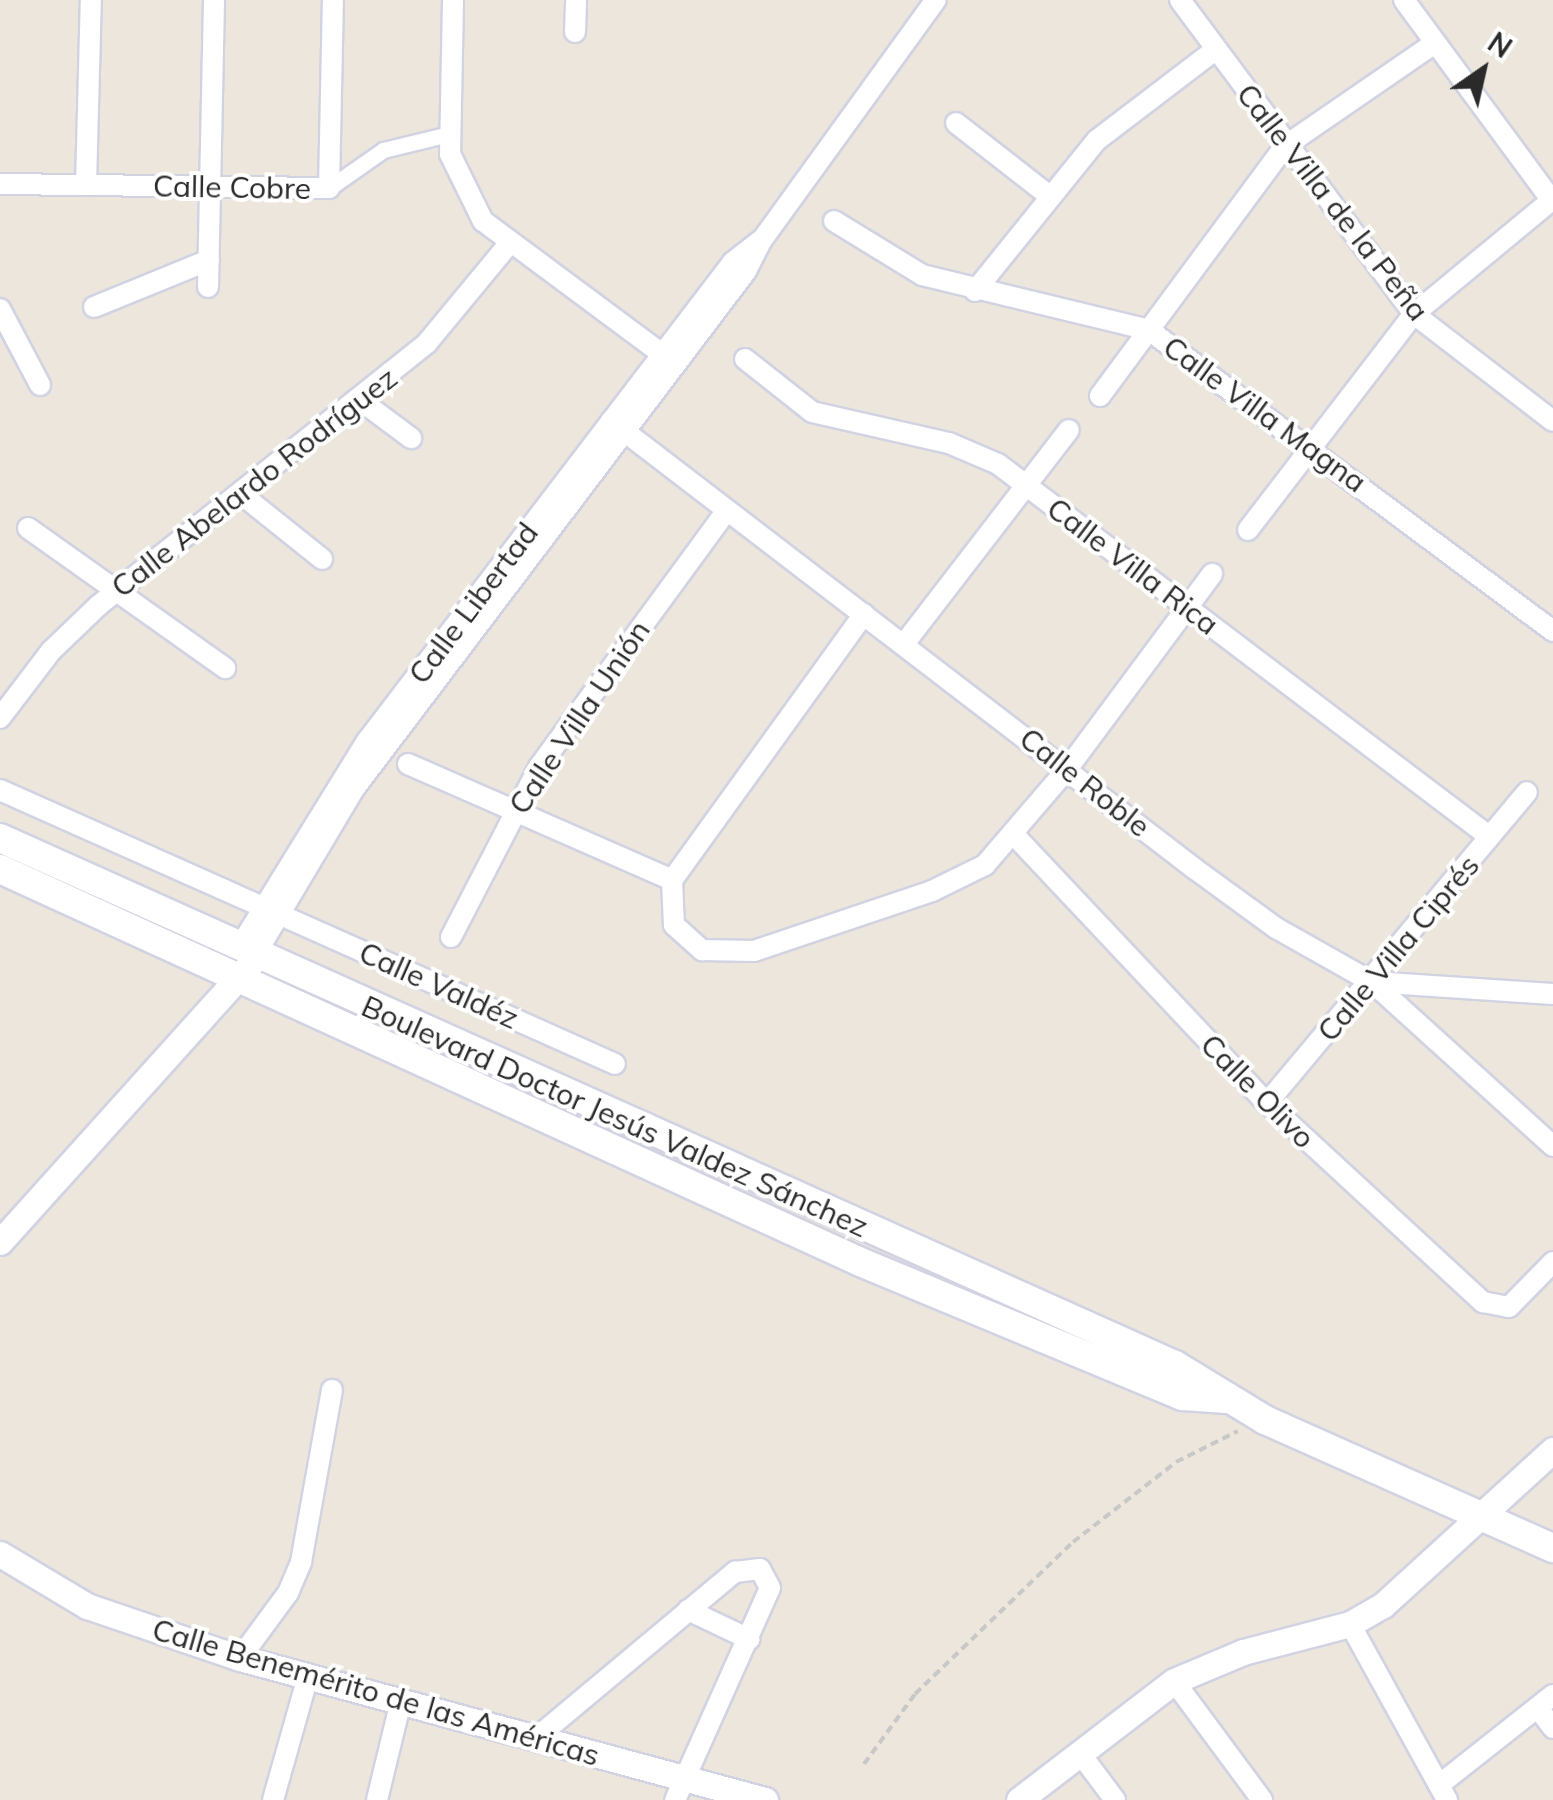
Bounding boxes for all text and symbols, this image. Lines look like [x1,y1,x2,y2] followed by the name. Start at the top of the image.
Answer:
[1433,20,1533,120] north arrow
[1481,24,1519,65] text: N
[1229,76,1437,328] street label: Calle Villa de la Peña
[153,168,311,206] street label: Calle Cobre
[1157,328,1373,500] street label: Calle Villa Magna
[104,359,404,605] street label: Calle Abelardo Rodríguez
[1040,490,1226,642] street label: Calle Villa Rica
[401,515,545,691] street label: Calle Libertad
[501,613,657,821] street label: Calle Villa Unión
[1013,720,1157,844] street label: Calle Roble
[1310,847,1486,1049] street label: Calle Villa Ciprés
[354,934,524,1036] street label: Calle Valdéz
[356,988,874,1244] street label: Boulevard Doctor Jesús Valdez Sánchez
[1193,1026,1323,1156] street label: Calle Olivo
[148,1611,604,1773] street label: Calle Benemérito de las Américas

